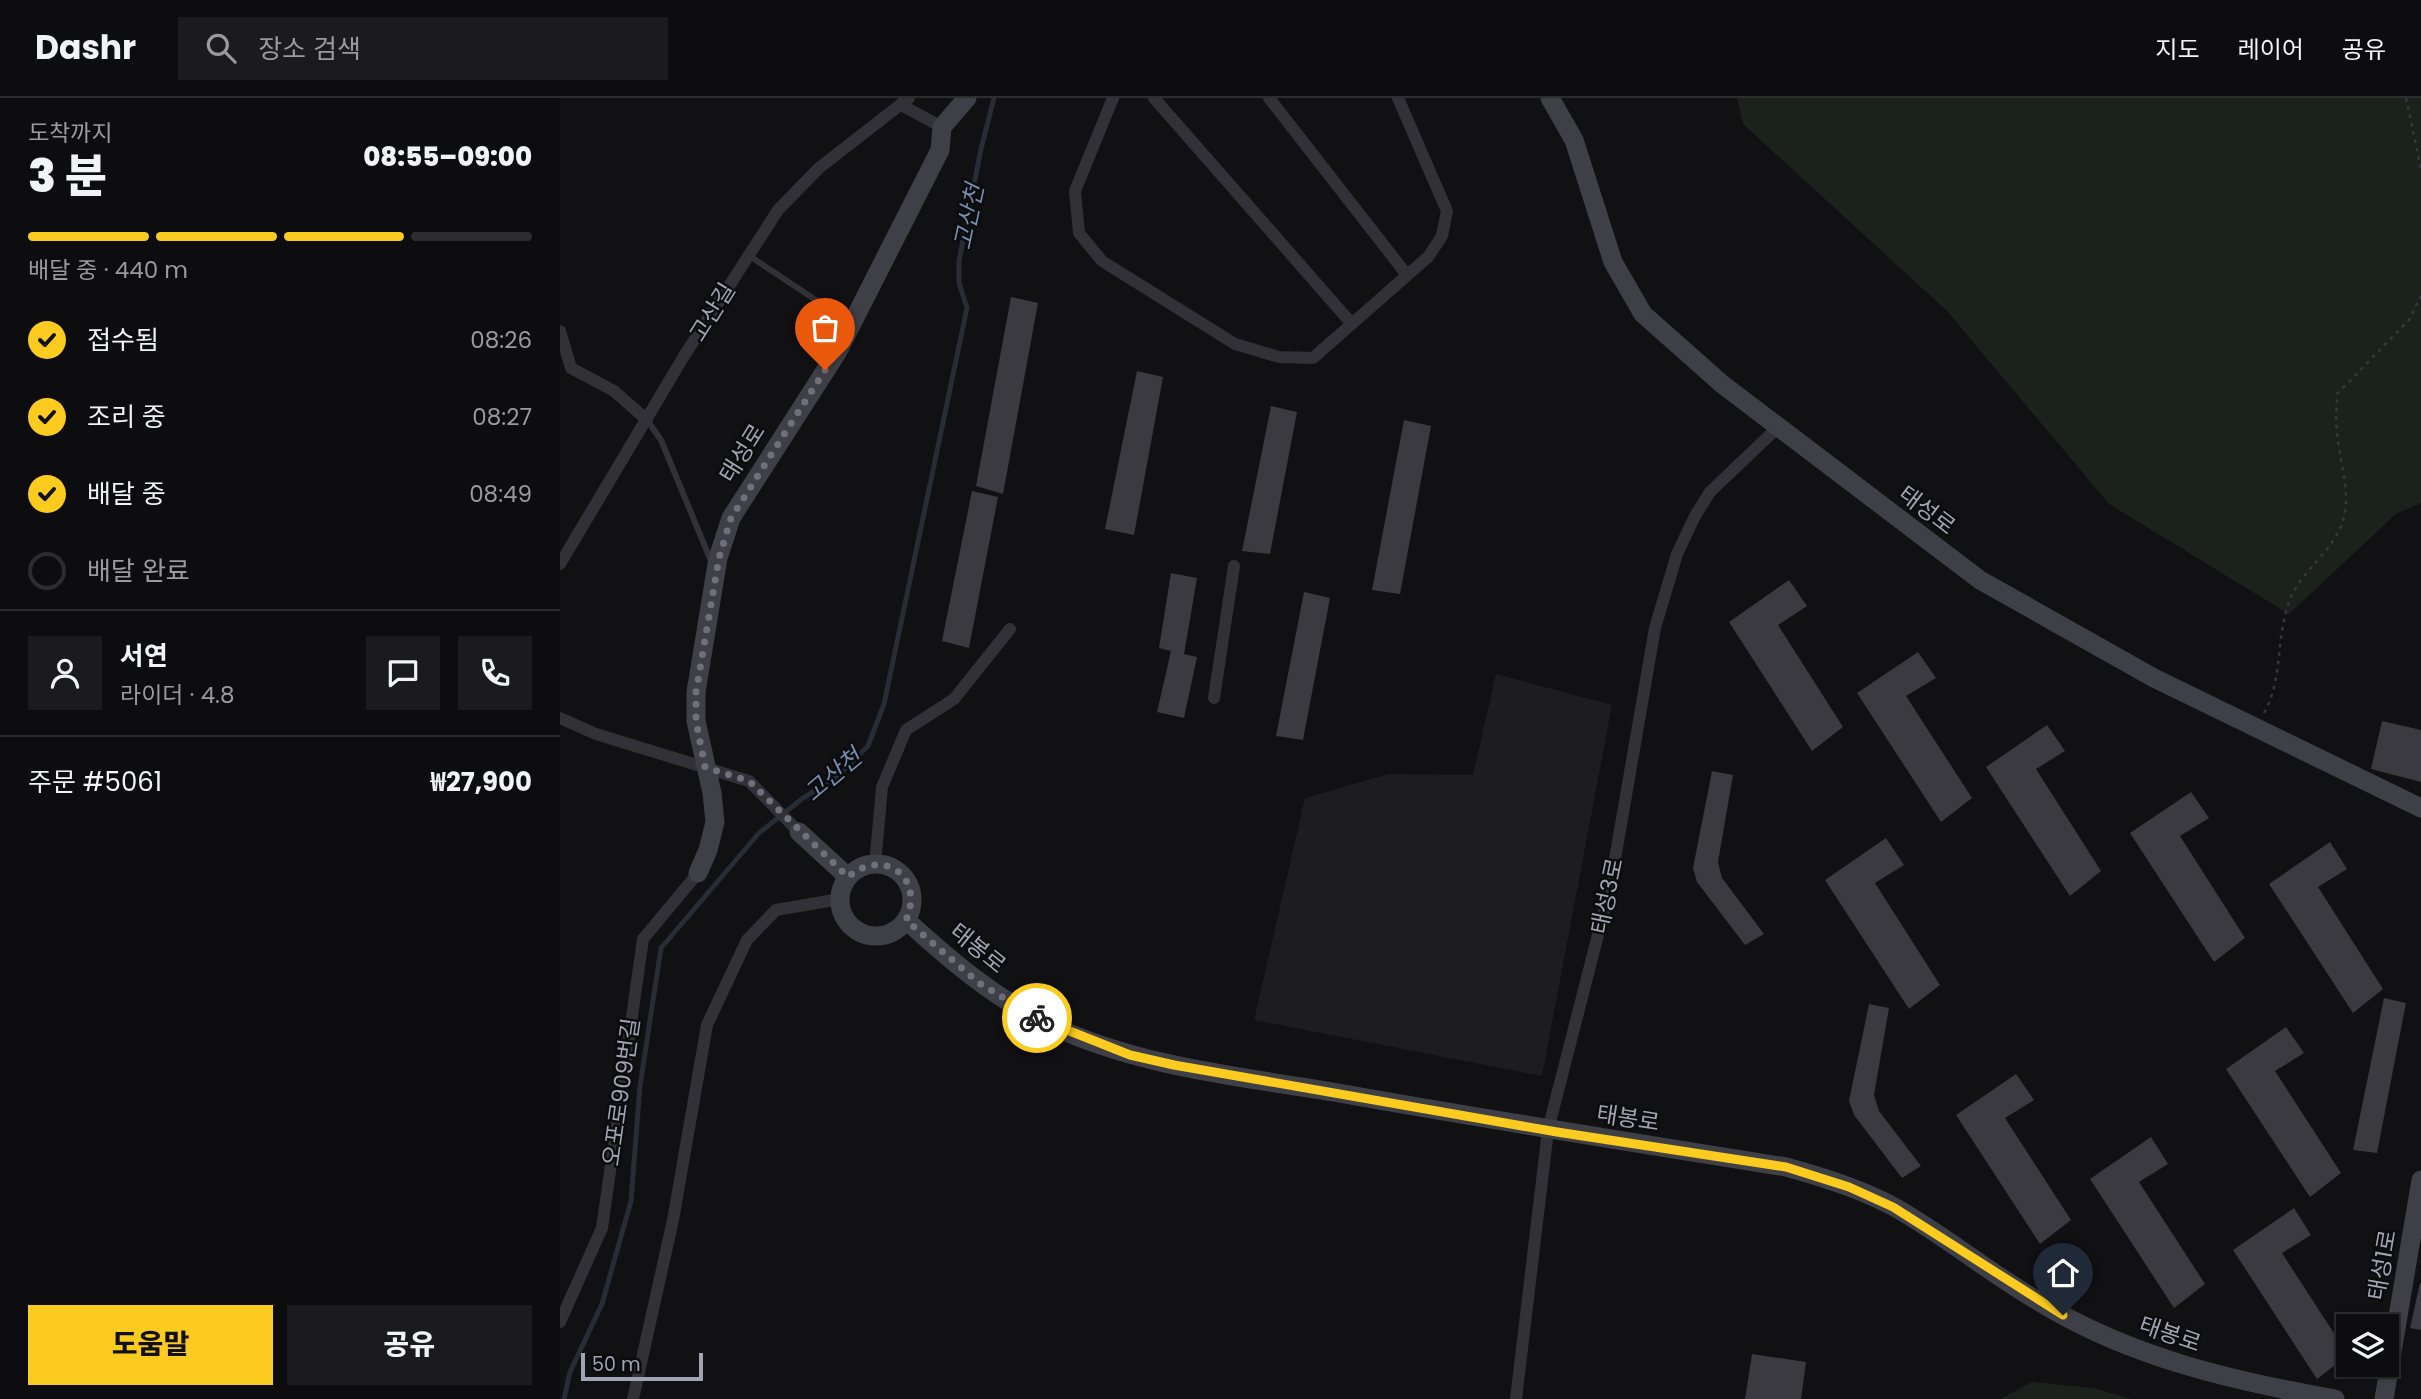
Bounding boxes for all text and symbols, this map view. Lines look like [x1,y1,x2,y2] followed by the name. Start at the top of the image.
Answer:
[178,17,668,80] search box
[35,24,136,71] text: Dashr
[202,29,240,67] icon: search
[258,31,361,67] text: 장소 검색
[2155,33,2200,66] text: 지도
[2238,33,2304,66] text: 레이어
[2342,33,2386,66] text: 공유
[28,117,113,149] text: 도착까지
[363,139,532,175] text: 08:55–09:00
[28,144,107,208] text: 3 분
[945,178,992,253] water label: 고산천
[28,254,188,286] text: 배달 중 · 440 m
[682,277,742,347] street label: 고산길
[795,298,855,370] pin
[806,309,844,347] icon: bag
[28,321,66,359] icon: check
[87,322,159,358] text: 접수됨
[470,324,532,356] text: 08:26
[28,398,66,436] icon: check
[87,399,166,435] text: 조리 중
[472,401,532,433] text: 08:27
[712,418,772,488] street label: 태성로
[28,475,66,513] icon: check
[87,476,166,512] text: 배달 중
[469,478,532,510] text: 08:49
[1892,478,1962,542] street label: 태성로
[87,553,190,589] text: 배달 완료
[28,636,102,710] button: person
[366,636,440,710] button: chat
[458,636,532,710] button: phone
[120,638,168,674] text: 서연
[120,679,234,711] text: 라이더 · 4.8
[797,739,871,809] water label: 고산천
[28,764,162,800] text: 주문 #5061
[431,764,532,800] text: ₩27,900
[1583,855,1631,937] street label: 태성3로
[943,916,1013,980] street label: 태봉로
[1002,983,1072,1053] courier
[1018,999,1056,1037] icon: bike
[595,1016,647,1168] street label: 오포로909번길
[1594,1097,1662,1139] street label: 태봉로
[2360,1227,2404,1303] street label: 태성1로
[2033,1243,2093,1315] pin
[2044,1254,2082,1292] icon: home
[28,1305,273,1385] button: 도움말
[287,1305,532,1385] button: 공유
[2135,1309,2205,1359] street label: 태봉로
[2336,1314,2399,1377] map controls
[2336,1314,2399,1377] button: layers
[581,1350,704,1382] scale bar
[592,1351,641,1378] text: 50 m

